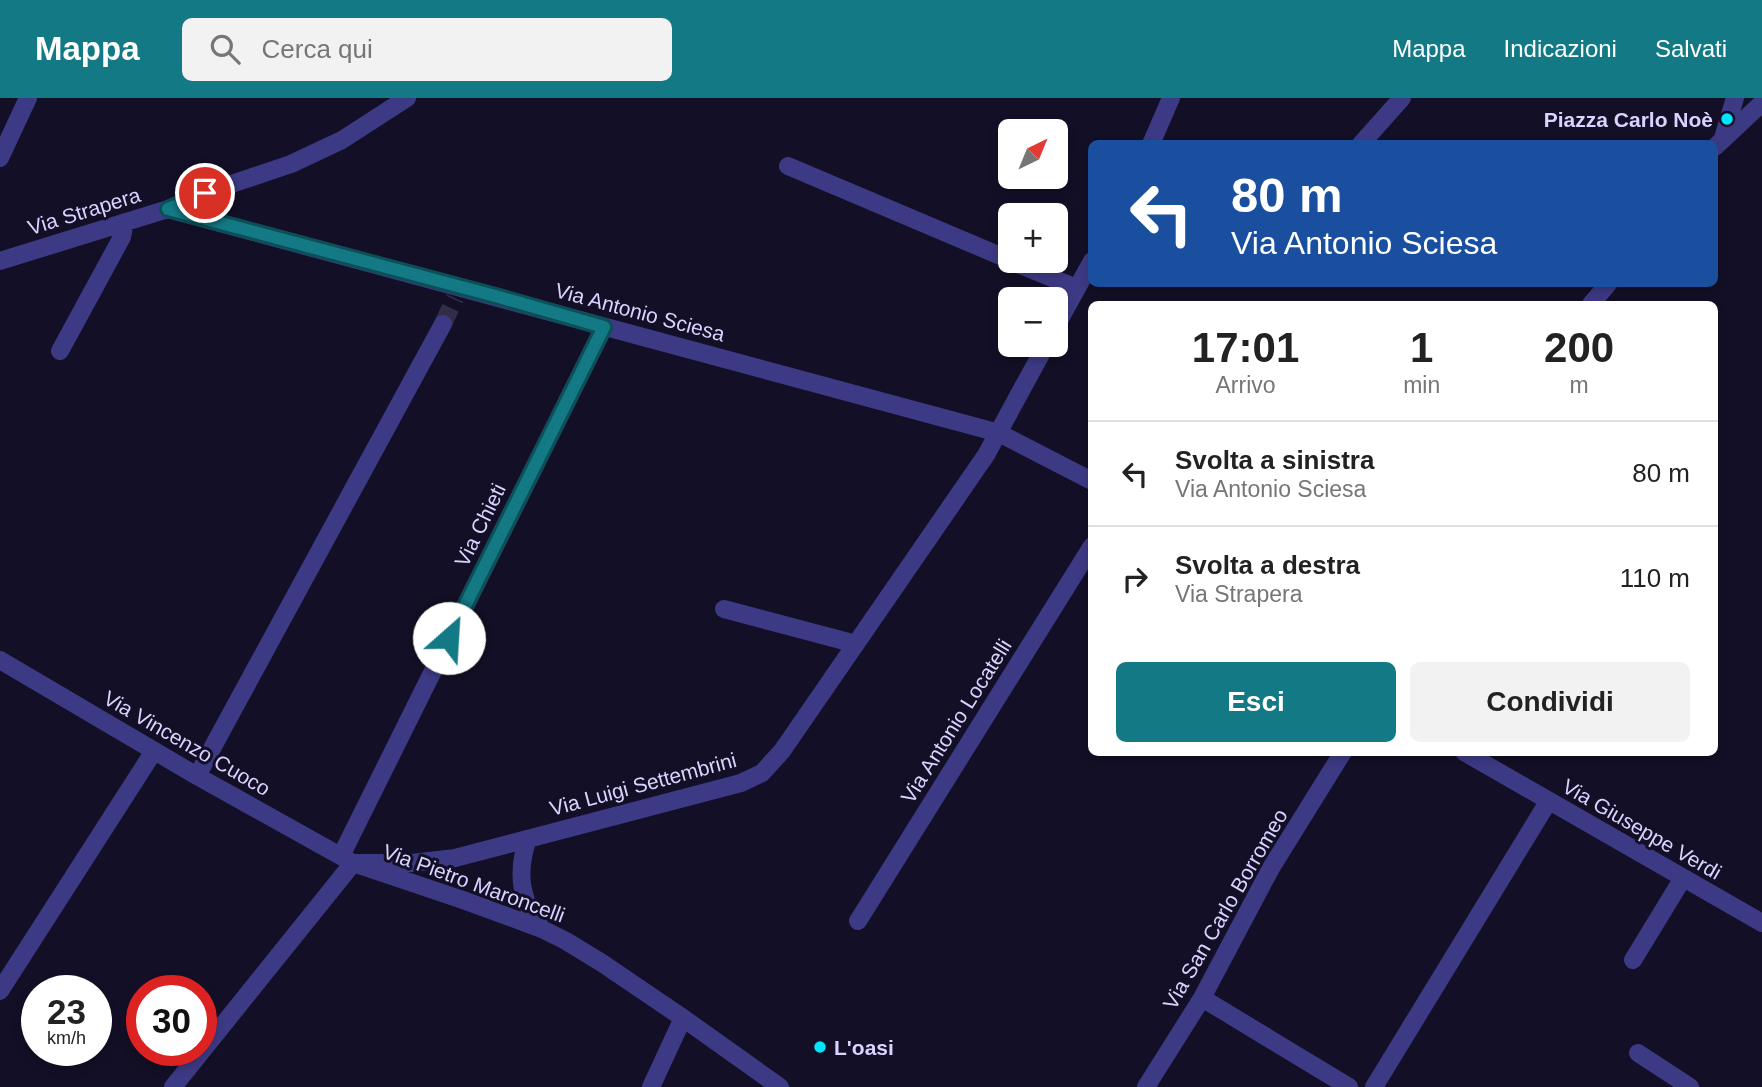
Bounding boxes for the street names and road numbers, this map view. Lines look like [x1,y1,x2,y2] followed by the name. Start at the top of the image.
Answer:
[25,183,143,239] street label: Via Strapera
[553,278,728,346] street label: Via Antonio Sciesa
[450,480,510,570] street label: Via Chieti
[896,635,1016,807] street label: Via Antonio Locatelli
[100,686,274,800] street label: Via Vincenzo Cuoco
[547,748,739,820] street label: Via Luigi Settembrini
[1559,774,1725,884] street label: Via Giuseppe Verdi
[1158,805,1292,1013] street label: Via San Carlo Borromeo
[380,839,568,927] street label: Via Pietro Maroncelli

